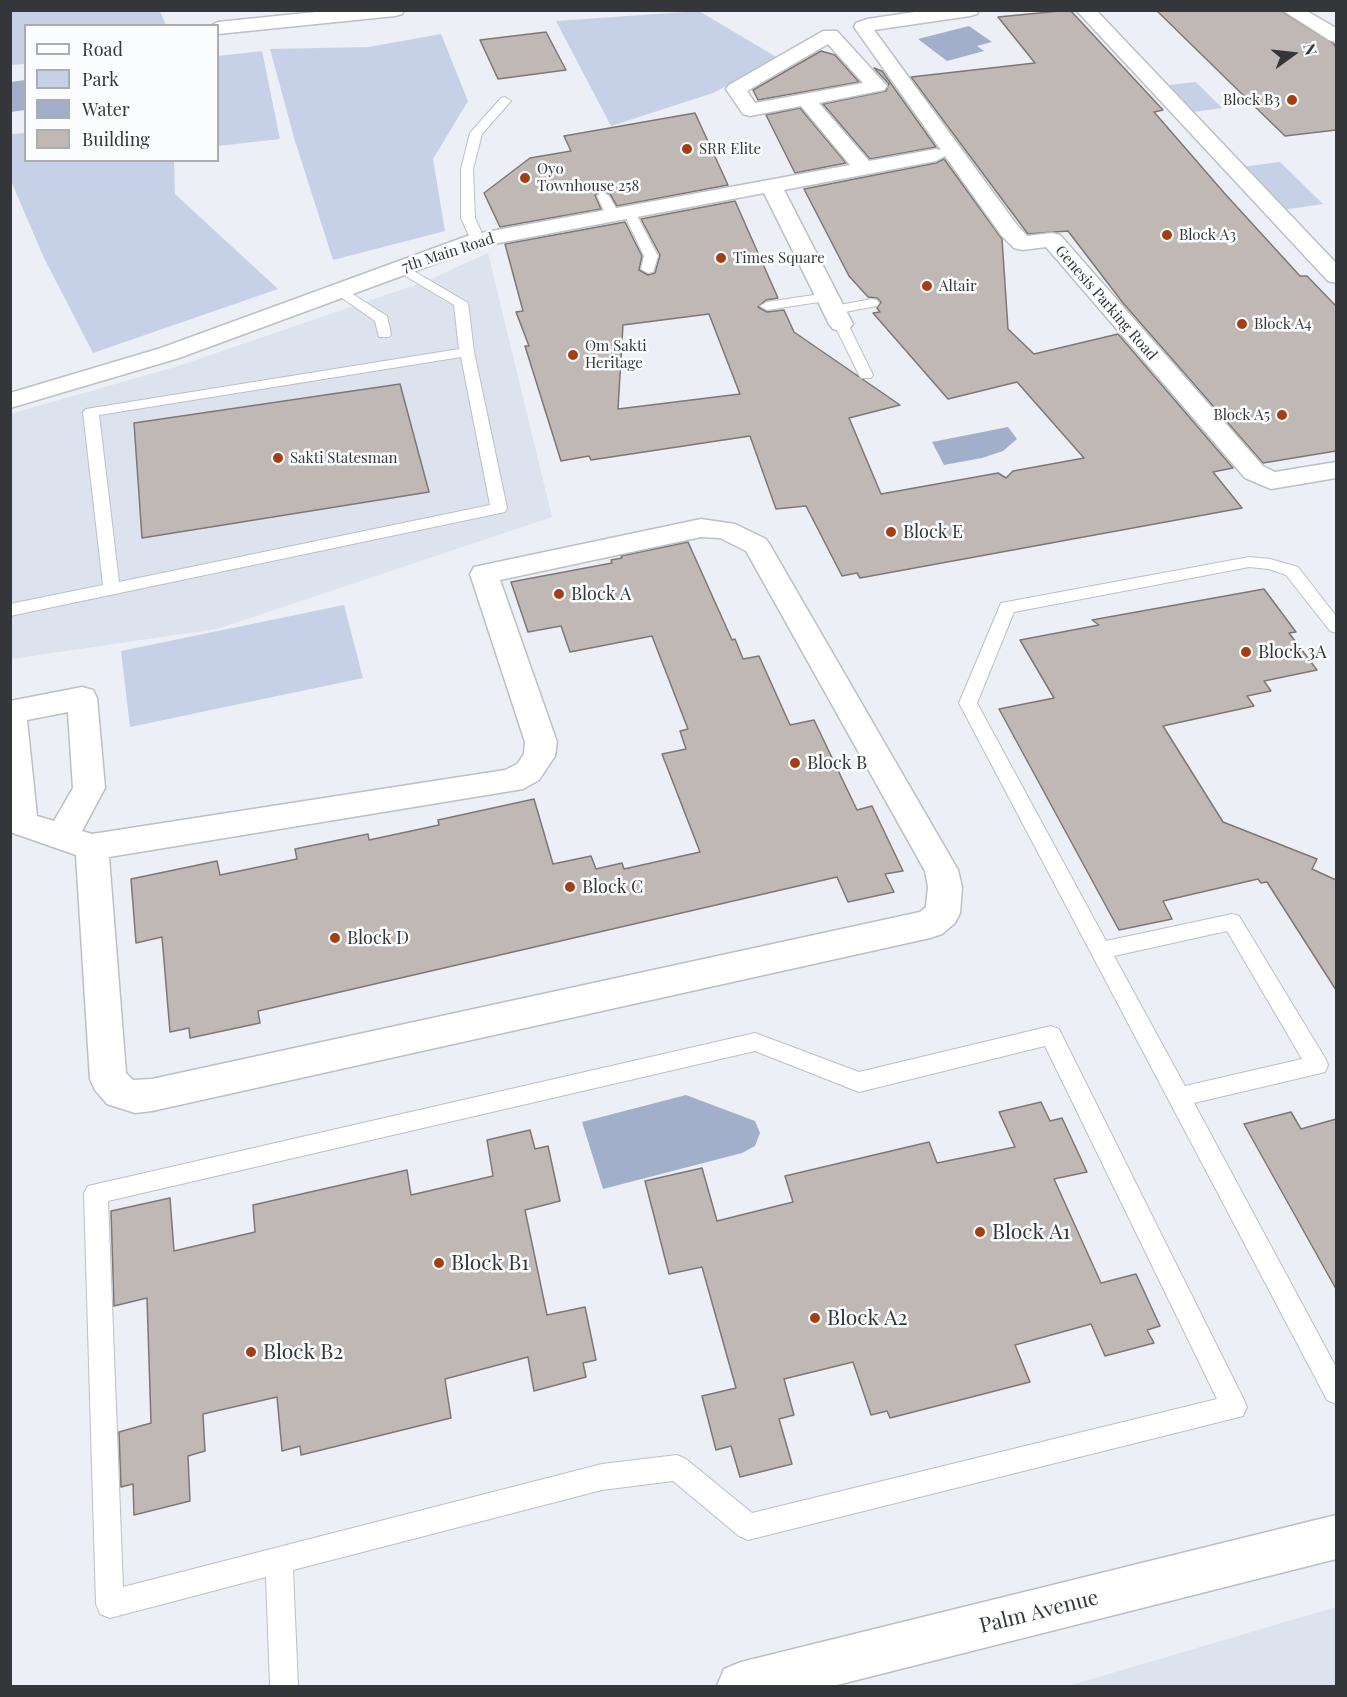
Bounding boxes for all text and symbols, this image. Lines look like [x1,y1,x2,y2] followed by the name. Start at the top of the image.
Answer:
[24,24,219,162] legend
[1263,24,1323,84] north arrow
[82,37,123,61] text: Road
[1299,41,1323,58] text: N
[82,67,119,91] text: Park
[1223,91,1280,109] place label: Block B3
[1285,93,1299,107] marker: Block B3
[82,97,130,121] text: Water
[82,127,150,151] text: Building
[699,140,761,158] place label: SRR Elite
[680,142,694,156] marker: SRR Elite
[537,160,639,195] place label: Oyo Townhouse 258
[518,171,532,185] marker: Oyo Townhouse 258
[1179,226,1236,244] place label: Block A3
[1160,228,1174,242] marker: Block A3
[400,230,496,276] street label: 7th Main Road
[1051,242,1161,364] street label: Genesis Parking Road
[733,249,825,267] place label: Times Square
[714,251,728,265] marker: Times Square
[939,277,977,295] place label: Altair
[920,279,934,293] marker: Altair
[1254,315,1312,333] place label: Block A4
[1235,317,1249,331] marker: Block A4
[585,337,647,372] place label: Om Sakti Heritage
[566,348,580,362] marker: Om Sakti Heritage
[1213,406,1270,424] place label: Block A5
[1275,408,1289,422] marker: Block A5
[290,449,397,467] place label: Sakti Statesman
[271,451,285,465] marker: Sakti Statesman
[903,521,963,543] place label: Block E
[884,525,898,539] marker: Block E
[571,583,631,605] place label: Block A
[552,587,566,601] marker: Block A
[1258,641,1326,663] place label: Block 3A
[1239,645,1253,659] marker: Block 3A
[807,752,867,774] place label: Block B
[788,756,802,770] marker: Block B
[582,876,643,898] place label: Block C
[563,880,577,894] marker: Block C
[347,927,409,949] place label: Block D
[328,931,342,945] marker: Block D
[992,1219,1070,1245] place label: Block A1
[973,1225,987,1239] marker: Block A1
[451,1250,529,1276] place label: Block B1
[432,1256,446,1270] marker: Block B1
[827,1305,907,1331] place label: Block A2
[808,1311,822,1325] marker: Block A2
[263,1339,343,1365] place label: Block B2
[244,1345,258,1359] marker: Block B2
[977,1585,1101,1639] street label: Palm Avenue

